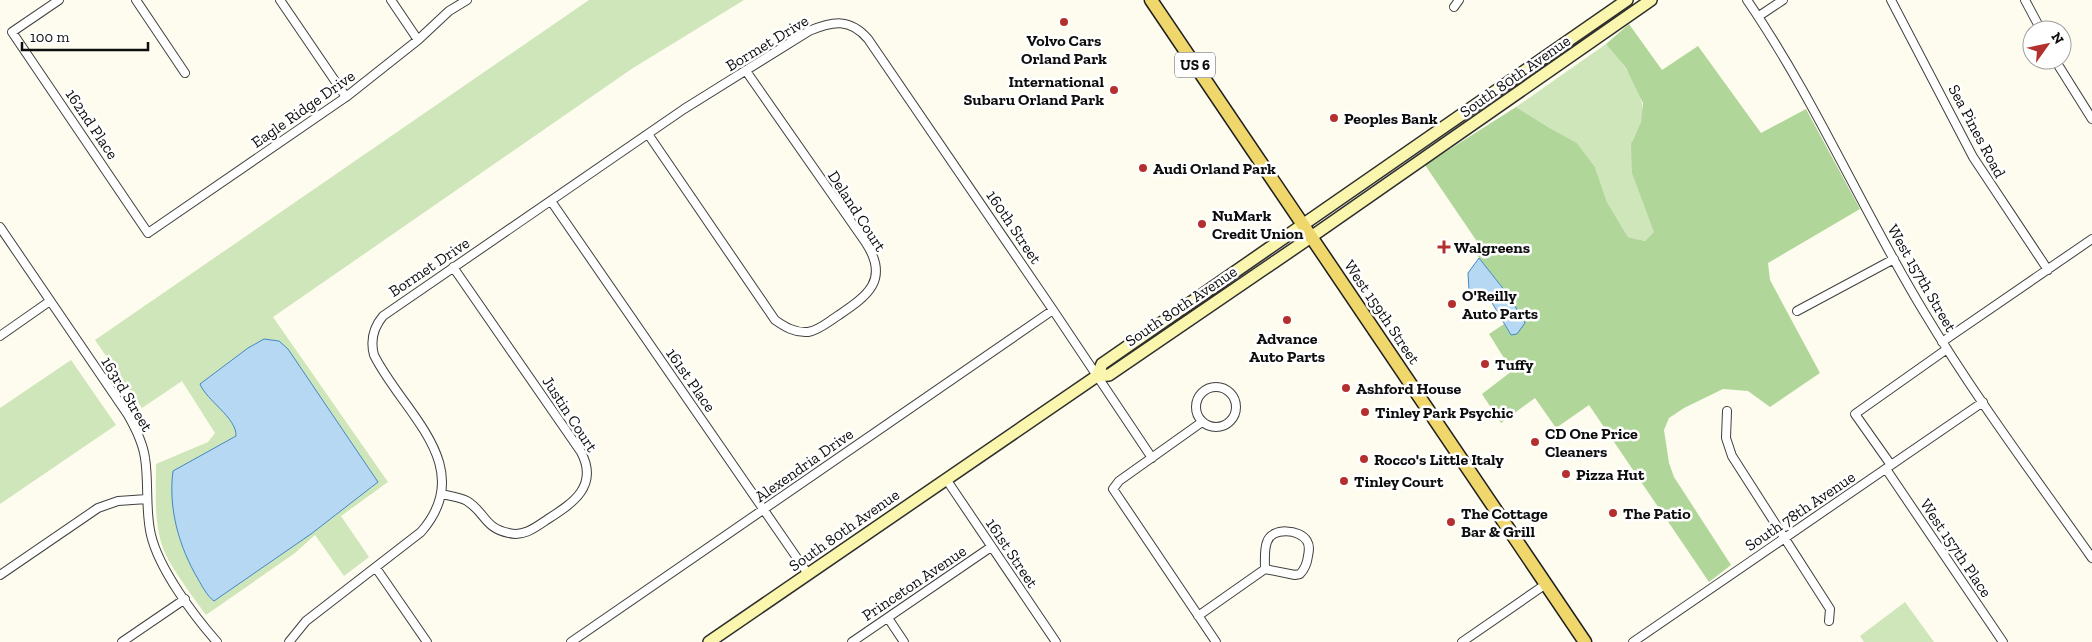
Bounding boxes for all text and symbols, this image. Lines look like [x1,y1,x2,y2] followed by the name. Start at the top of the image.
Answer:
[722,11,812,75] street label: Bormet Drive
[1058,16,1070,28] marker: Volvo Cars Orland Park
[22,20,149,52] scale bar
[2022,20,2072,70] north arrow
[30,28,69,46] text: 100 m
[2047,29,2068,48] text: N
[1021,31,1107,68] place label: Volvo Cars Orland Park
[1456,31,1574,121] street label: South 80th Avenue
[1175,52,1215,78] road number: US 6
[248,66,358,152] street label: Eagle Ridge Drive
[963,72,1104,109] place label: International Subaru Orland Park
[1944,81,2010,181] street label: Sea Pines Road
[1108,84,1120,96] marker: International Subaru Orland Park
[62,85,122,163] street label: 162nd Place
[1344,109,1438,128] place label: Peoples Bank
[1328,112,1340,124] marker: Peoples Bank
[1153,159,1276,178] place label: Audi Orland Park
[1137,162,1149,174] marker: Audi Orland Park
[824,167,890,255] street label: Deland Court
[983,187,1046,267] street label: 160th Street
[1212,206,1304,243] place label: NuMark Credit Union
[1196,218,1208,230] marker: NuMark Credit Union
[1884,221,1960,335] street label: West 157th Street
[385,233,473,301] street label: Bormet Drive
[1454,238,1530,257] place label: Walgreens
[1438,241,1450,253] marker: Walgreens
[1340,256,1424,368] street label: West 159th Street
[1122,262,1240,350] street label: South 80th Avenue
[1462,286,1538,323] place label: O'Reilly Auto Parts
[1446,298,1458,310] marker: O'Reilly Auto Parts
[1281,314,1293,326] marker: Advance Auto Parts
[1249,329,1325,366] place label: Advance Auto Parts
[662,344,720,416] street label: 161st Place
[97,353,157,435] street label: 163rd Street
[1495,355,1534,374] place label: Tuffy
[1479,358,1491,370] marker: Tuffy
[539,373,602,455] street label: Justin Court
[1356,379,1462,398] place label: Ashford House
[1340,382,1352,394] marker: Ashford House
[1375,403,1514,422] place label: Tinley Park Psychic
[1359,406,1371,418] marker: Tinley Park Psychic
[751,424,857,506] street label: Alexendria Drive
[1545,424,1638,461] place label: CD One Price Cleaners
[1529,436,1541,448] marker: CD One Price Cleaners
[1374,450,1504,469] place label: Rocco's Little Italy
[1358,453,1370,465] marker: Rocco's Little Italy
[1576,465,1645,484] place label: Pizza Hut
[1741,467,1859,555] street label: South 78th Avenue
[1560,468,1572,480] marker: Pizza Hut
[1354,472,1444,491] place label: Tinley Court
[1338,475,1350,487] marker: Tinley Court
[785,485,903,575] street label: South 80th Avenue
[1916,495,1996,601] street label: West 157th Place
[1461,504,1548,541] place label: The Cottage Bar & Grill
[1623,504,1691,523] place label: The Patio
[1607,507,1619,519] marker: The Patio
[982,515,1042,591] street label: 161st Street
[1445,516,1457,528] marker: The Cottage Bar & Grill
[858,541,970,625] street label: Princeton Avenue

